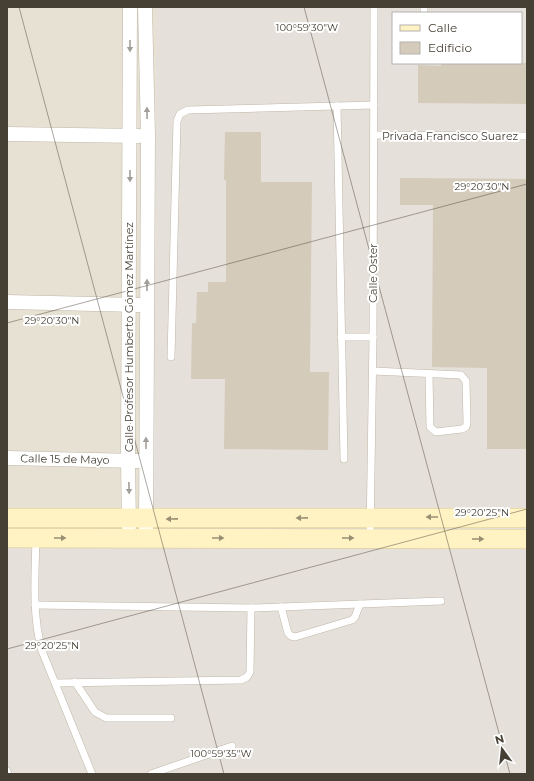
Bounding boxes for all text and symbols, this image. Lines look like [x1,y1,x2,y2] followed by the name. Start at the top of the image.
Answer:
[392,12,522,64] legend
[428,20,457,35] text: Calle
[276,21,338,34] text: 100°59'30"W
[127,40,133,53] one-way arrow
[428,40,472,55] text: Edificio
[144,106,150,119] one-way arrow
[382,129,518,143] street label: Privada Francisco Suarez
[127,170,133,183] one-way arrow
[454,180,510,193] text: 29°20'30"N
[122,222,136,452] street label: Calle Profesor Humberto Gómez Martínez
[366,243,380,303] street label: Calle Oster
[144,278,150,291] one-way arrow
[24,314,80,327] text: 29°20'30"N
[143,436,149,449] one-way arrow
[20,451,110,467] street label: Calle 15 de Mayo
[126,482,132,495] one-way arrow
[455,506,509,519] text: 29°20'25"N
[425,514,438,520] one-way arrow
[295,515,308,521] one-way arrow
[165,516,178,522] one-way arrow
[54,535,67,541] one-way arrow
[212,535,225,541] one-way arrow
[342,535,355,541] one-way arrow
[472,536,485,542] one-way arrow
[25,639,79,652] text: 29°20'25"N
[482,729,522,769] north arrow
[493,731,506,747] text: N
[190,747,252,760] text: 100°59'35"W

